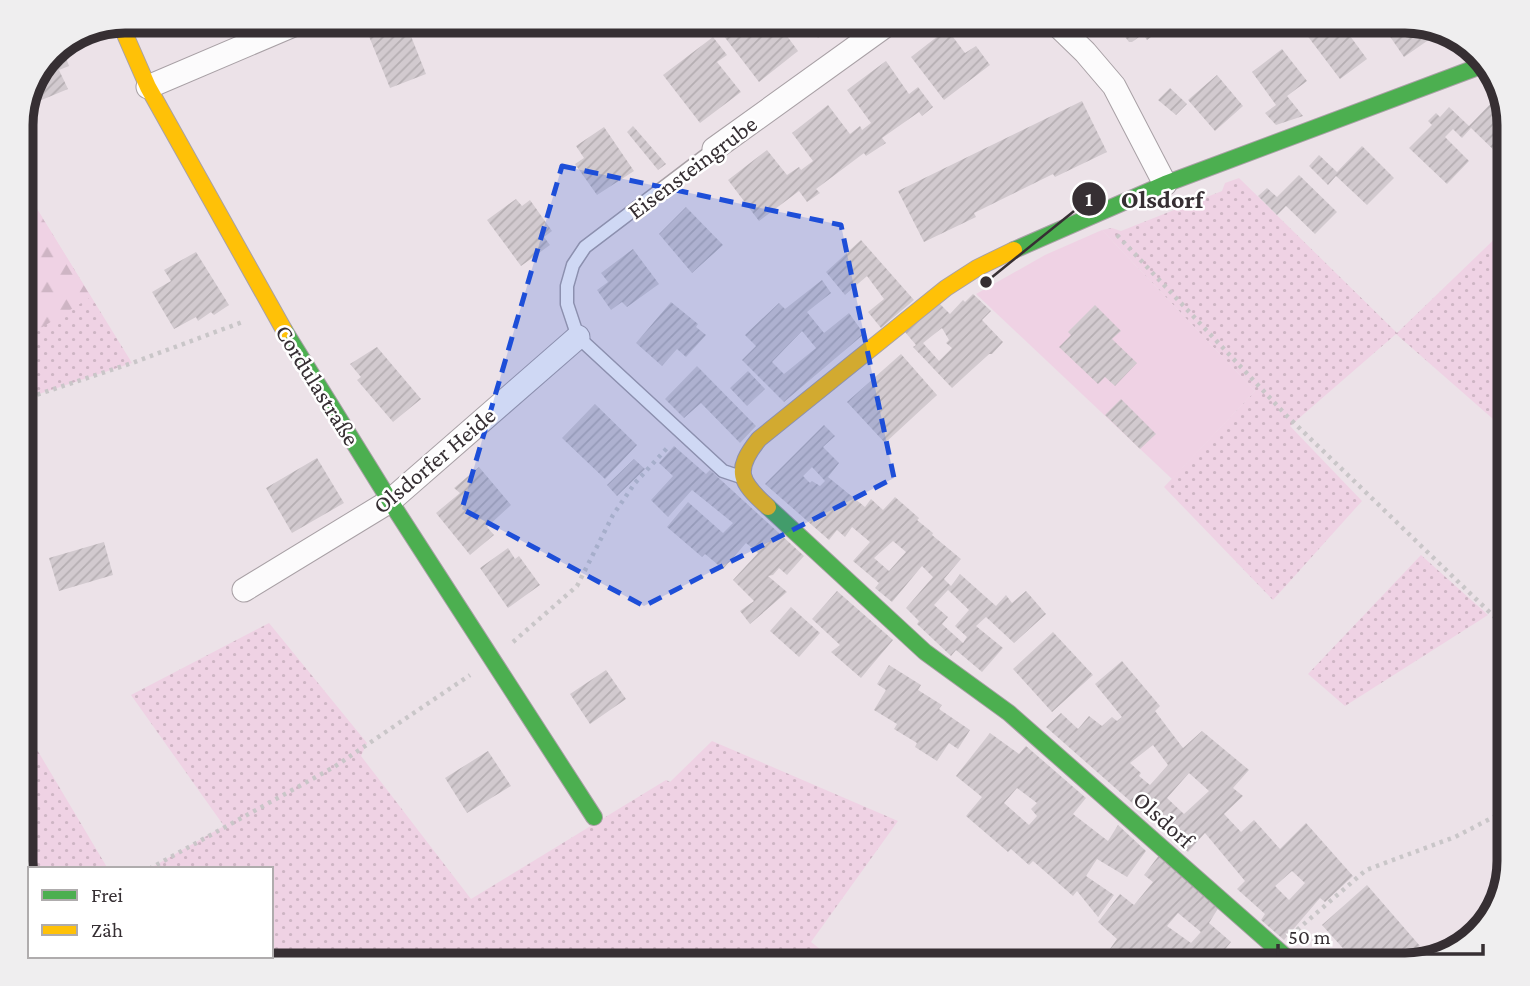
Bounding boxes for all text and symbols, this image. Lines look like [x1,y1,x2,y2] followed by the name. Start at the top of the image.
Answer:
[622,110,762,224] street label: Eisensteingrube
[1072,176,1217,223] callout: Olsdorf
[1121,185,1205,214] text: Olsdorf
[1085,187,1093,211] text: 1
[270,320,366,450] street label: Cordulastraße
[367,401,501,519] street label: Olsdorfer Heide
[1128,785,1201,854] street label: Olsdorf
[28,867,273,958] legend
[91,883,123,907] text: Frei
[1278,912,1483,956] scale bar
[91,918,123,942] text: Zäh
[1288,925,1331,949] text: 50 m

